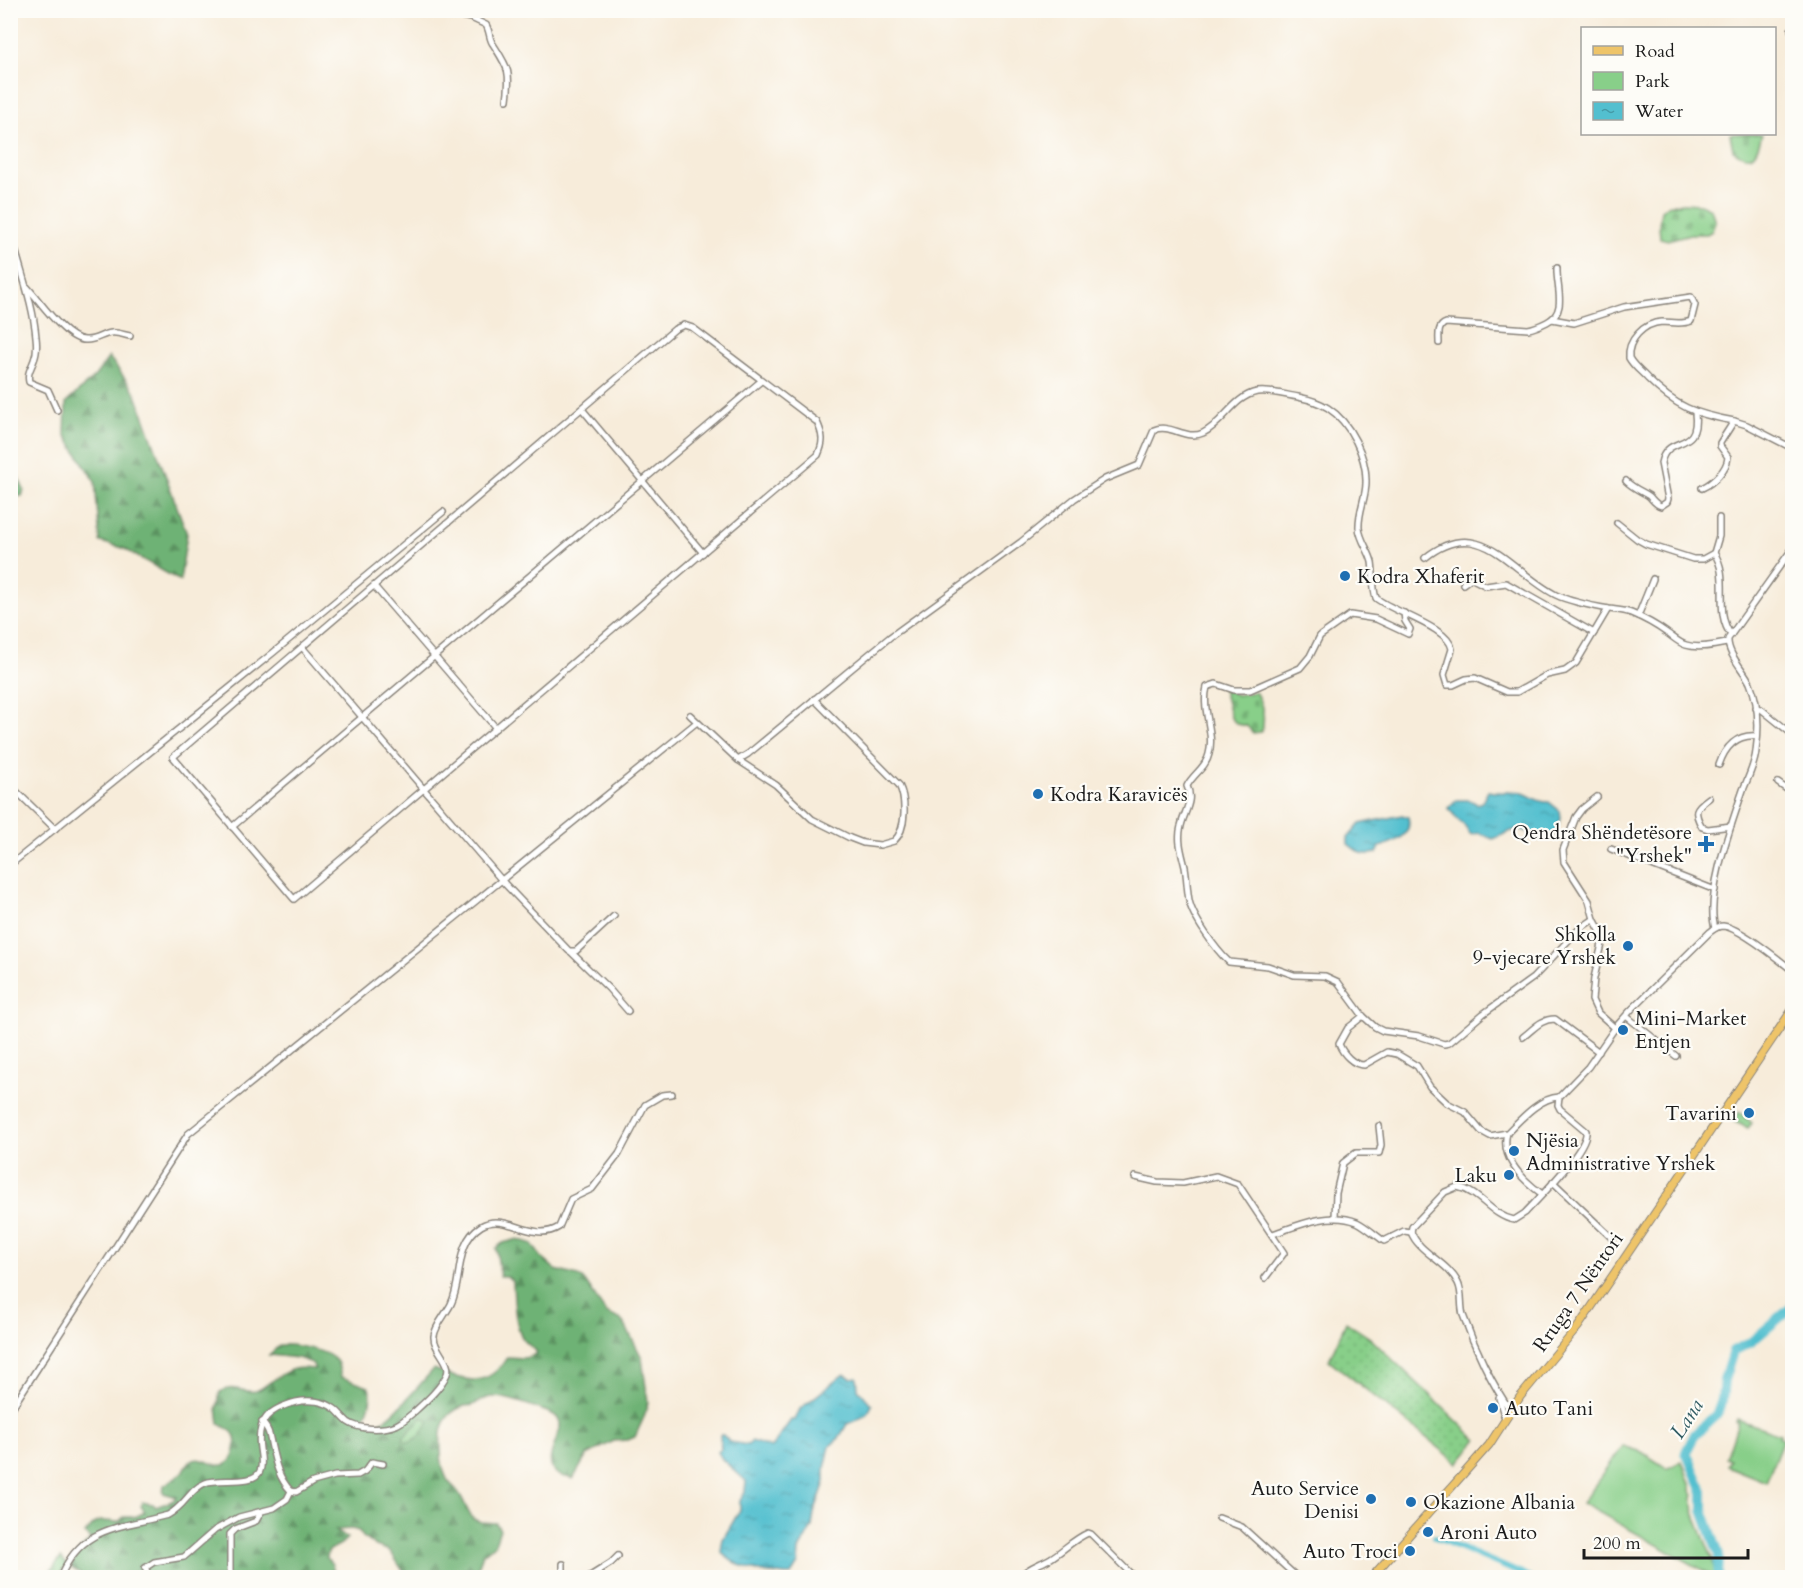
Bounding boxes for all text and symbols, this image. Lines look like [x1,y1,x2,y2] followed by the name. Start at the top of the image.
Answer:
[1581,27,1776,135] legend
[1635,39,1675,64] text: Road
[1635,69,1670,94] text: Park
[1634,99,1684,124] text: Water
[1357,563,1485,590] place label: Kodra Xhaferit
[1338,569,1352,583] marker: Kodra Xhaferit
[1050,781,1188,808] place label: Kodra Karavicës
[1031,787,1045,801] marker: Kodra Karavicës
[1512,819,1692,869] place label: Qendra Shëndetësore "Yrshek"
[1697,835,1715,853] marker: Qendra Shëndetësore "Yrshek"
[1473,921,1616,971] place label: Shkolla 9-vjecare Yrshek
[1621,939,1635,953] marker: Shkolla 9-vjecare Yrshek
[1635,1005,1747,1055] place label: Mini-Market Entjen
[1616,1023,1630,1037] marker: Mini-Market Entjen
[1665,1100,1737,1127] place label: Tavarini
[1742,1106,1756,1120] marker: Tavarini
[1526,1127,1716,1177] place label: Njësia Administrative Yrshek
[1507,1144,1521,1158] marker: Njësia Administrative Yrshek
[1455,1162,1497,1189] place label: Laku
[1502,1168,1516,1182] marker: Laku
[1527,1226,1630,1357] street label: Rruga 7 Nëntori
[1663,1393,1711,1445] water label: Lana
[1505,1395,1593,1422] place label: Auto Tani
[1486,1401,1500,1415] marker: Auto Tani
[1251,1475,1359,1525] place label: Auto Service Denisi
[1423,1489,1576,1516] place label: Okazione Albania
[1364,1492,1378,1506] marker: Auto Service Denisi
[1404,1495,1418,1509] marker: Okazione Albania
[1440,1519,1537,1546] place label: Aroni Auto
[1584,1522,1748,1560] scale bar
[1421,1525,1435,1539] marker: Aroni Auto
[1593,1531,1641,1556] text: 200 m
[1303,1538,1398,1565] place label: Auto Troci
[1403,1544,1417,1558] marker: Auto Troci

